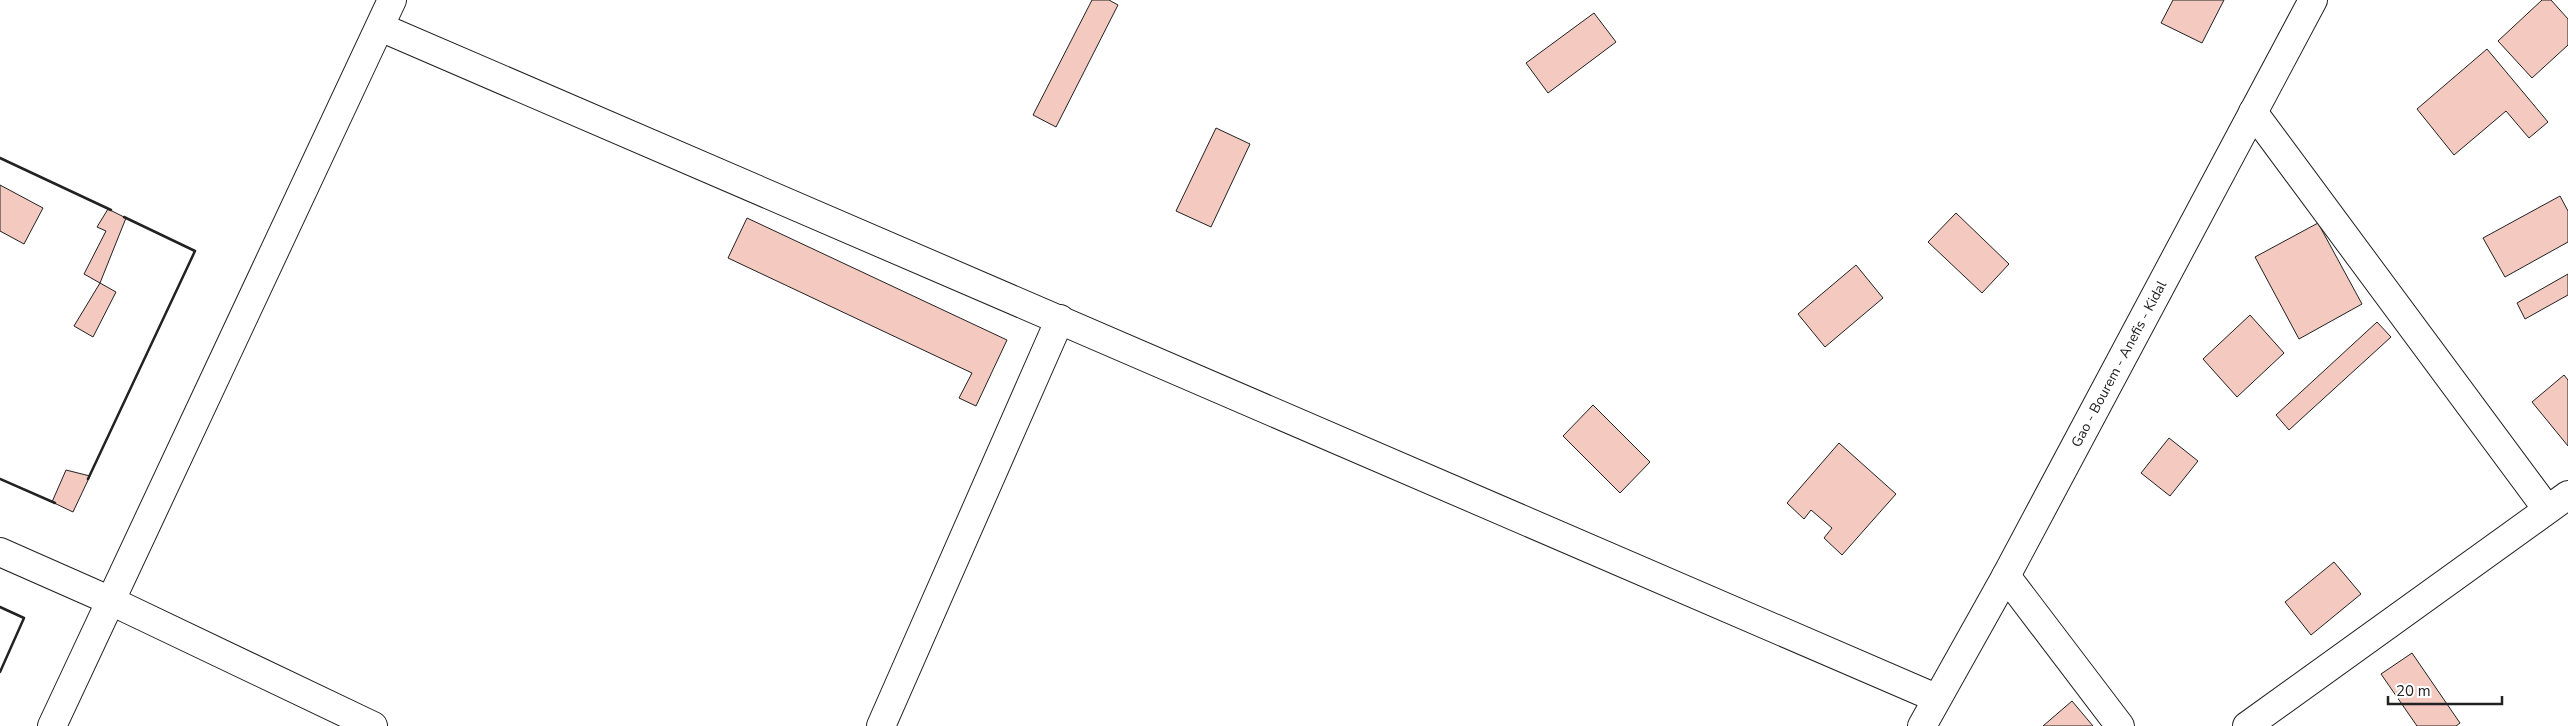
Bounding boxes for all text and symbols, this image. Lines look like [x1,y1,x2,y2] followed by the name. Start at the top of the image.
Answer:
[2067,277,2171,451] street label: Gao - Bourem - Anefis - Kidal
[2388,674,2502,706] scale bar
[2396,681,2431,701] text: 20 m

